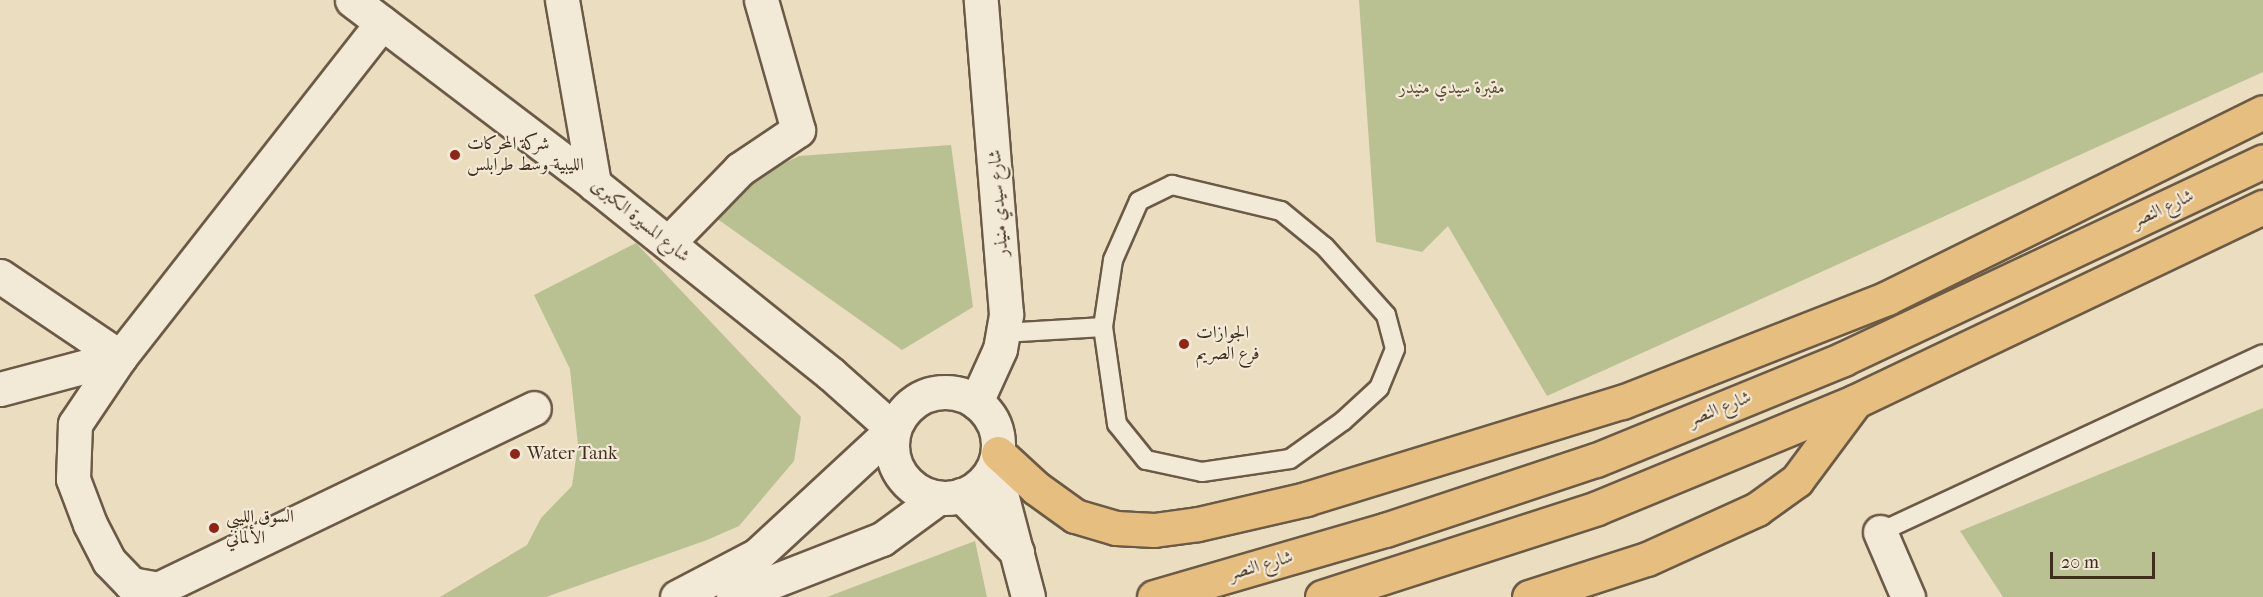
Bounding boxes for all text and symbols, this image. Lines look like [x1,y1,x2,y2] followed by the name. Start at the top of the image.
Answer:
[1399,77,1505,99] park label: مقبرة سيدي منيدر
[467,134,584,176] place label: شركة المحركات الليبية-وسط طرابلس
[448,148,462,162] marker: شركة المحركات الليبية-وسط طرابلس
[984,149,1014,257] street label: شارع سيدي منيذر
[586,175,694,267] street label: شارع المسيرة الكبرى
[2129,185,2197,233] street label: شارع النصر
[1196,323,1259,366] place label: الجوازات فرع الصريم
[1177,337,1191,351] marker: الجوازات فرع الصريم
[1686,387,1754,431] street label: شارع النصر
[527,443,617,465] place label: Water Tank
[508,447,522,461] marker: Water Tank
[226,507,294,550] place label: السوق الليبي الألماني
[207,521,221,535] marker: السوق الليبي الألماني
[2053,540,2158,578] scale bar
[1226,547,1296,585] street label: شارع النصر
[2061,552,2099,573] text: 20 m

